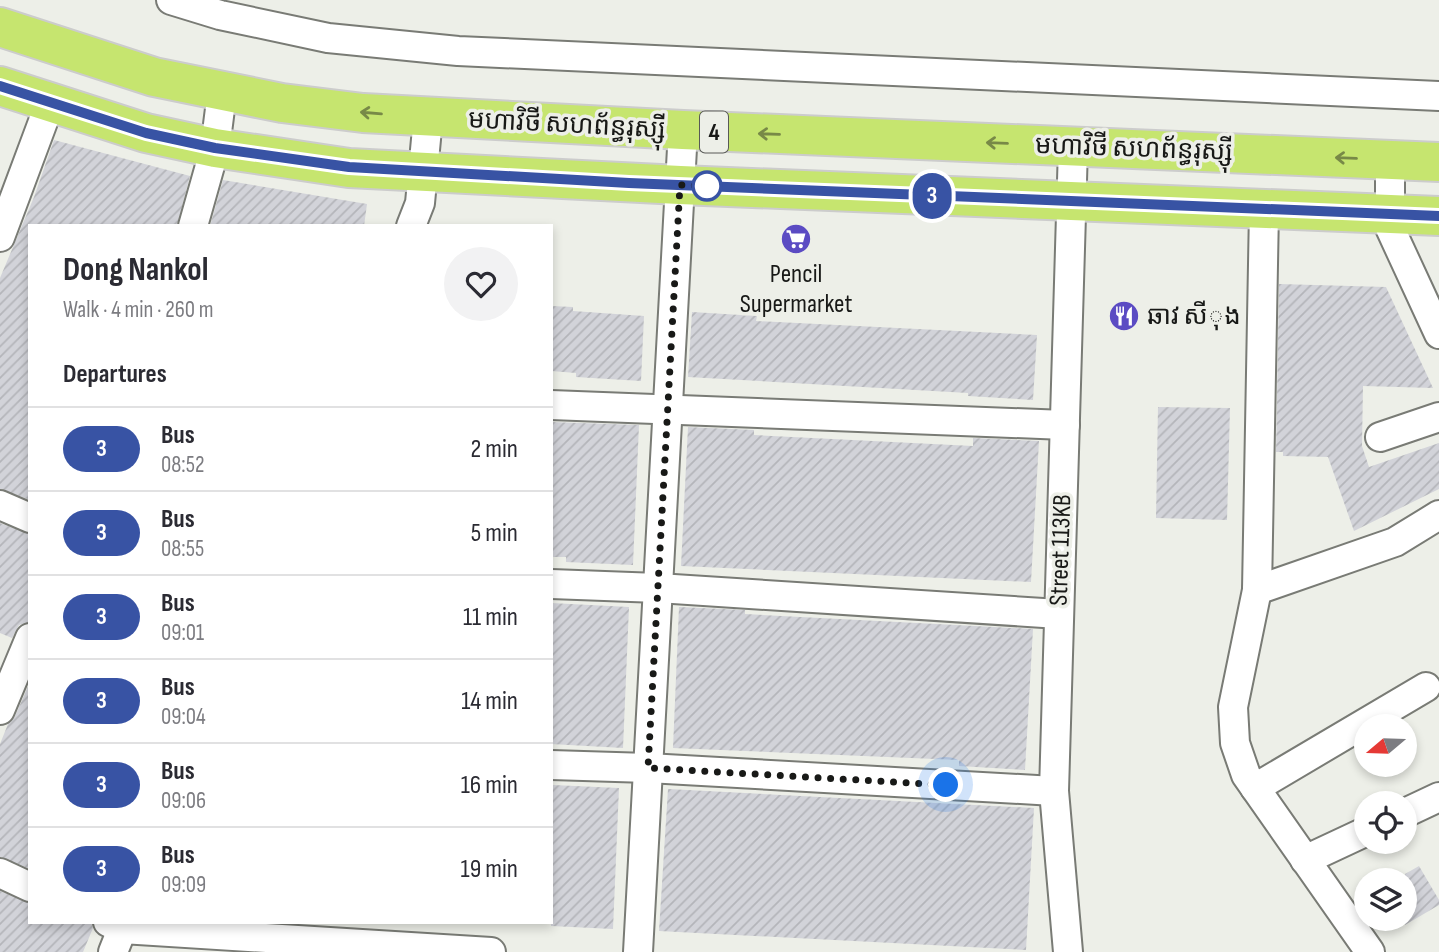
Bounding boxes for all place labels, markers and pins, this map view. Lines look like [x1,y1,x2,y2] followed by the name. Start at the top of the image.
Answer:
[692,171,722,201] unlabelled marker
[779,222,813,256] supermarket icon: Pencil Supermarket
[740,259,852,320] place label: Pencil Supermarket
[1107,299,1141,333] restaurant icon: ឆាវ សីុង
[1147,300,1241,332] place label: ឆាវ សីុង

